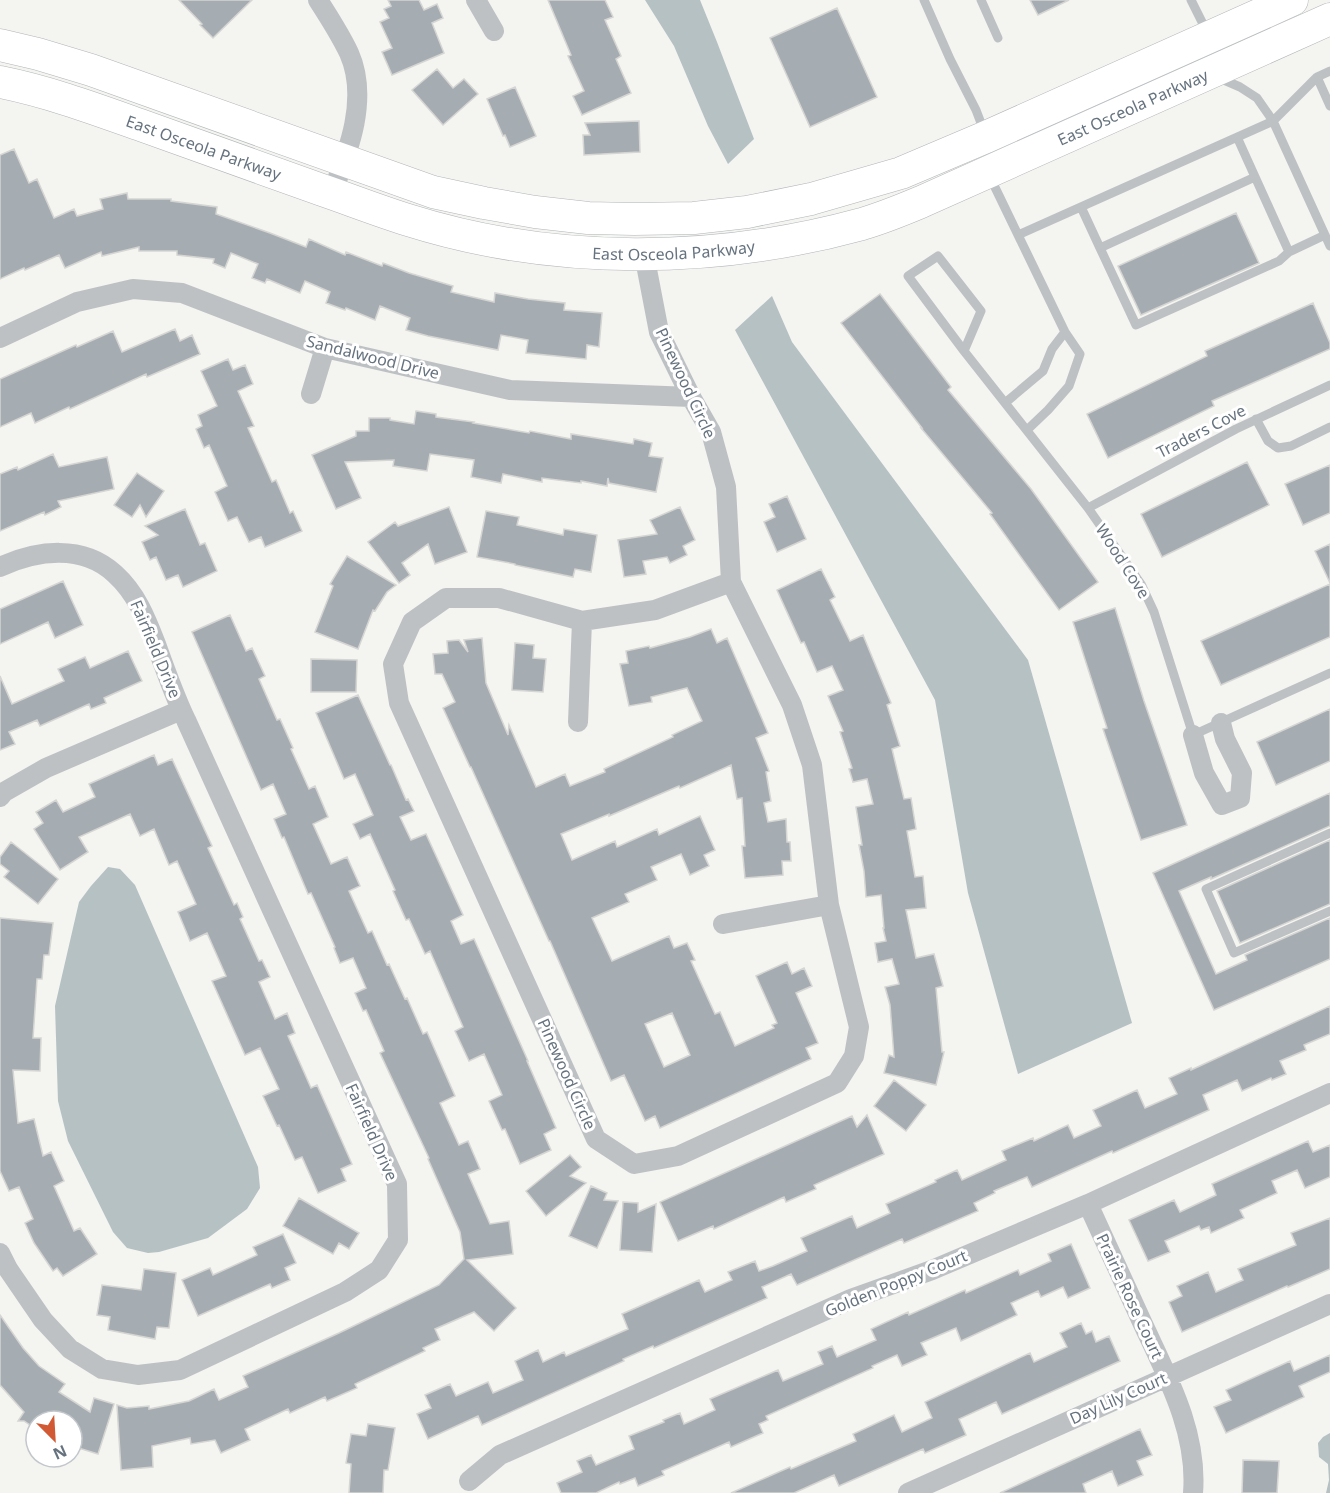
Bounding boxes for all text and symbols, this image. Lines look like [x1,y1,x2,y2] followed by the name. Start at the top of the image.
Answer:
[1054,64,1212,151] street label: East Osceola Parkway
[123,110,285,186] street label: East Osceola Parkway
[592,235,757,265] street label: East Osceola Parkway
[651,324,721,442] street label: Pinewood Circle
[304,330,442,384] street label: Sandalwood Drive
[1153,399,1249,463] street label: Traders Cove
[1091,520,1155,602] street label: Wood Cove
[125,597,187,701] street label: Fairfield Drive
[533,1015,601,1133] street label: Pinewood Circle
[341,1080,403,1184] street label: Fairfield Drive
[1091,1230,1169,1362] street label: Prairie Rose Court
[822,1244,971,1322] street label: Golden Poppy Court
[1066,1367,1170,1429] street label: Day Lily Court
[24,1409,84,1469] north arrow
[50,1440,71,1465] text: N

